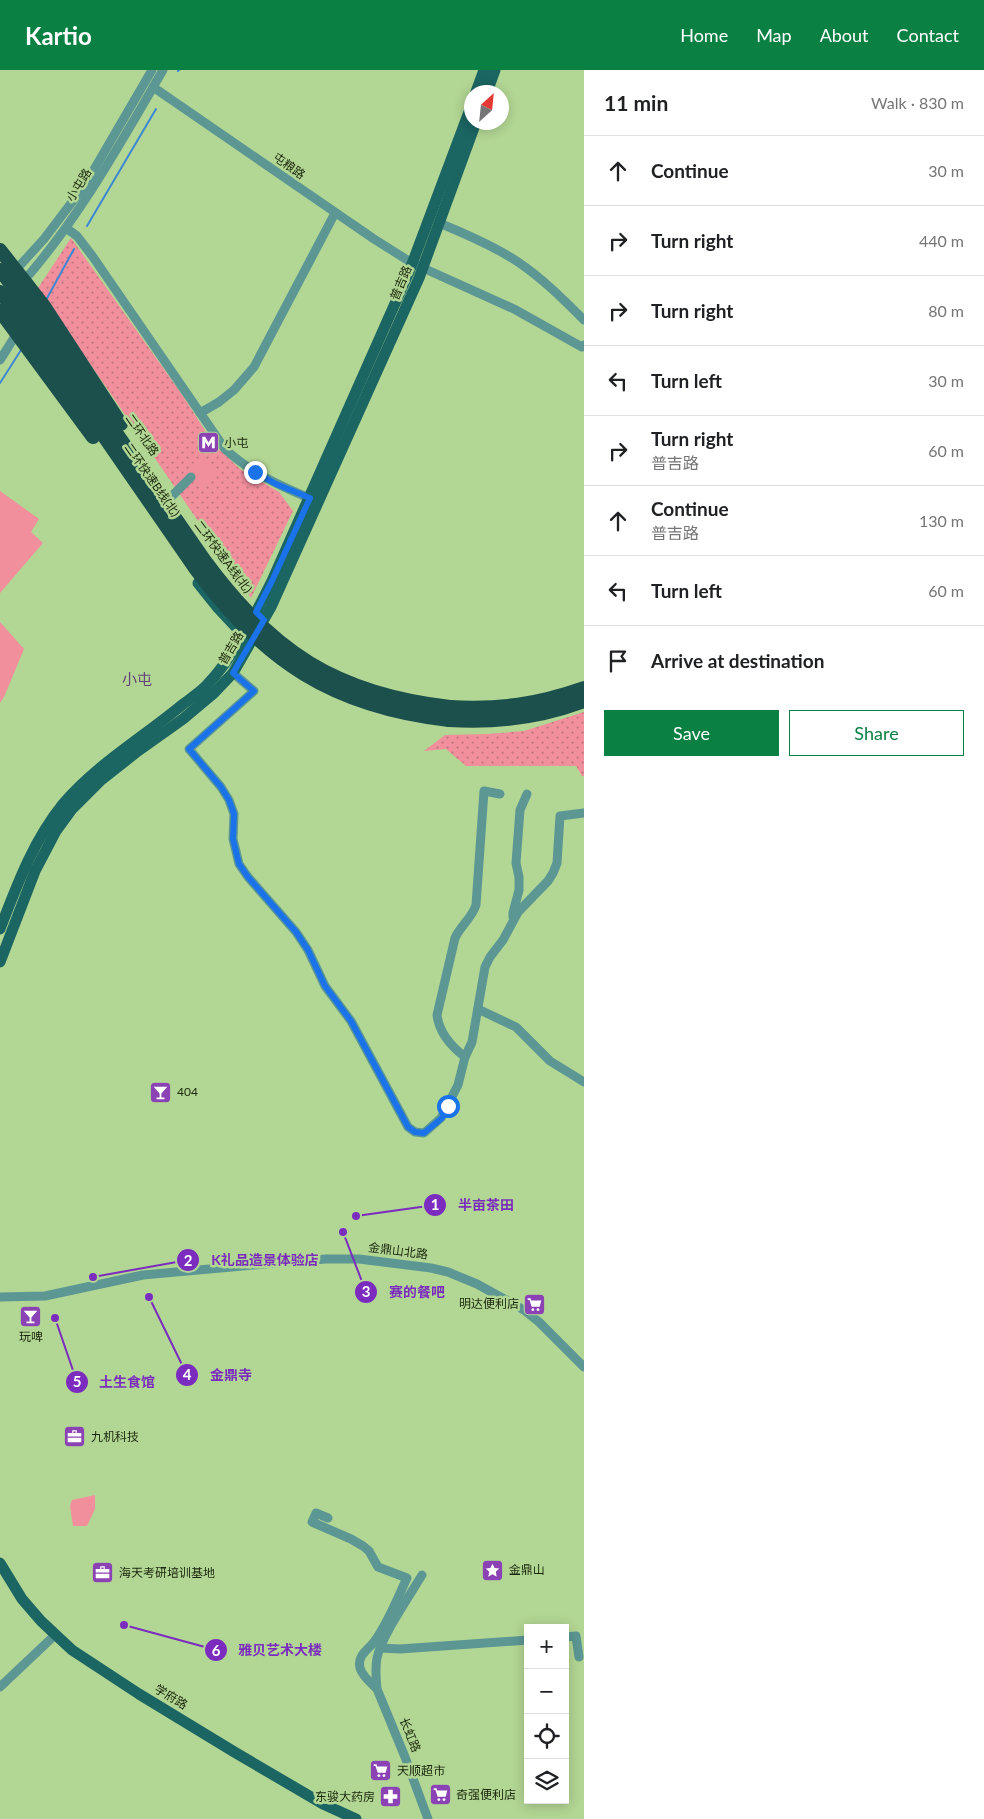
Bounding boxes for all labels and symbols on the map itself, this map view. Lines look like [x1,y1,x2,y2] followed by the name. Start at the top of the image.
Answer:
[464,85,509,130] north arrow
[270,149,308,182] street label: 屯粮路
[63,165,94,204] street label: 小屯路
[387,263,414,302] street label: 普吉路
[122,411,162,459] street label: 二环北路
[196,431,220,455] metro station icon: 小屯
[224,435,248,450] place label: 小屯
[122,440,183,519] street label: 二环快速B线(北)
[244,461,267,484] route end
[191,518,255,596] street label: 二环快速A线(北)
[215,628,246,667] street label: 普吉路
[122,670,152,688] district label: 小屯
[149,1080,173,1104] bar icon: 404
[177,1084,198,1099] place label: 404
[437,1095,460,1118] route start
[423,1190,524,1219] callout: 半亩茶田
[431,1195,439,1213] text: 1
[458,1196,514,1213] text: 半亩茶田
[367,1239,429,1262] street label: 金鼎山北路
[176,1246,328,1275] callout: K礼品造景体验店
[184,1251,193,1269] text: 2
[211,1251,319,1268] text: K礼品造景体验店
[354,1278,455,1307] callout: 赛的餐吧
[362,1282,370,1300] text: 3
[389,1283,445,1300] text: 赛的餐吧
[523,1292,547,1316] supermarket icon: 明达便利店
[459,1296,519,1311] place label: 明达便利店
[19,1304,43,1328] bar icon: 玩啤
[19,1329,43,1344] place label: 玩啤
[175,1360,262,1389] callout: 金鼎寺
[183,1365,192,1383] text: 4
[210,1366,252,1383] text: 金鼎寺
[64,1367,165,1396] callout: 土生食馆
[73,1372,81,1390] text: 5
[99,1373,155,1390] text: 土生食馆
[63,1425,87,1449] office icon: 九机科技
[91,1429,139,1444] place label: 九机科技
[481,1558,505,1582] place icon: 金鼎山
[91,1561,115,1585] office icon: 海天考研培训基地
[509,1562,545,1577] place label: 金鼎山
[119,1565,215,1580] place label: 海天考研培训基地
[203,1636,332,1665] callout: 雅贝艺术大楼
[212,1641,221,1659] text: 6
[238,1641,322,1658] text: 雅贝艺术大楼
[152,1681,191,1712] street label: 学府路
[397,1715,424,1754] street label: 长虹路
[369,1759,393,1783] supermarket icon: 天顺超市
[397,1763,445,1778] place label: 天顺超市
[428,1783,452,1807] supermarket icon: 奇强便利店
[379,1785,403,1809] pharmacy icon: 东骏大药房
[456,1787,516,1802] place label: 奇强便利店
[315,1789,375,1804] place label: 东骏大药房

